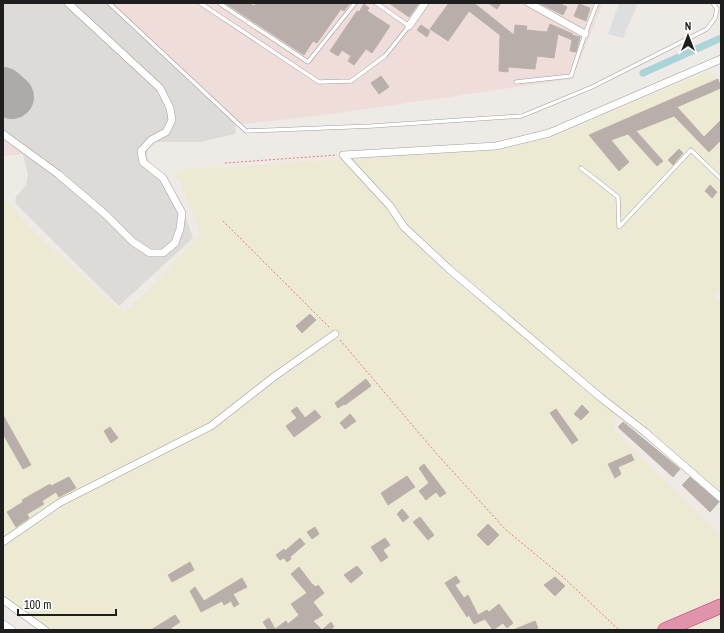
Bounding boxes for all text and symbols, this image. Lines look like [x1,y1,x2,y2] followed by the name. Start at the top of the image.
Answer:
[668,16,708,56] north arrow
[685,19,691,33] text: N
[18,591,116,617] scale bar
[24,597,51,613] text: 100 m

